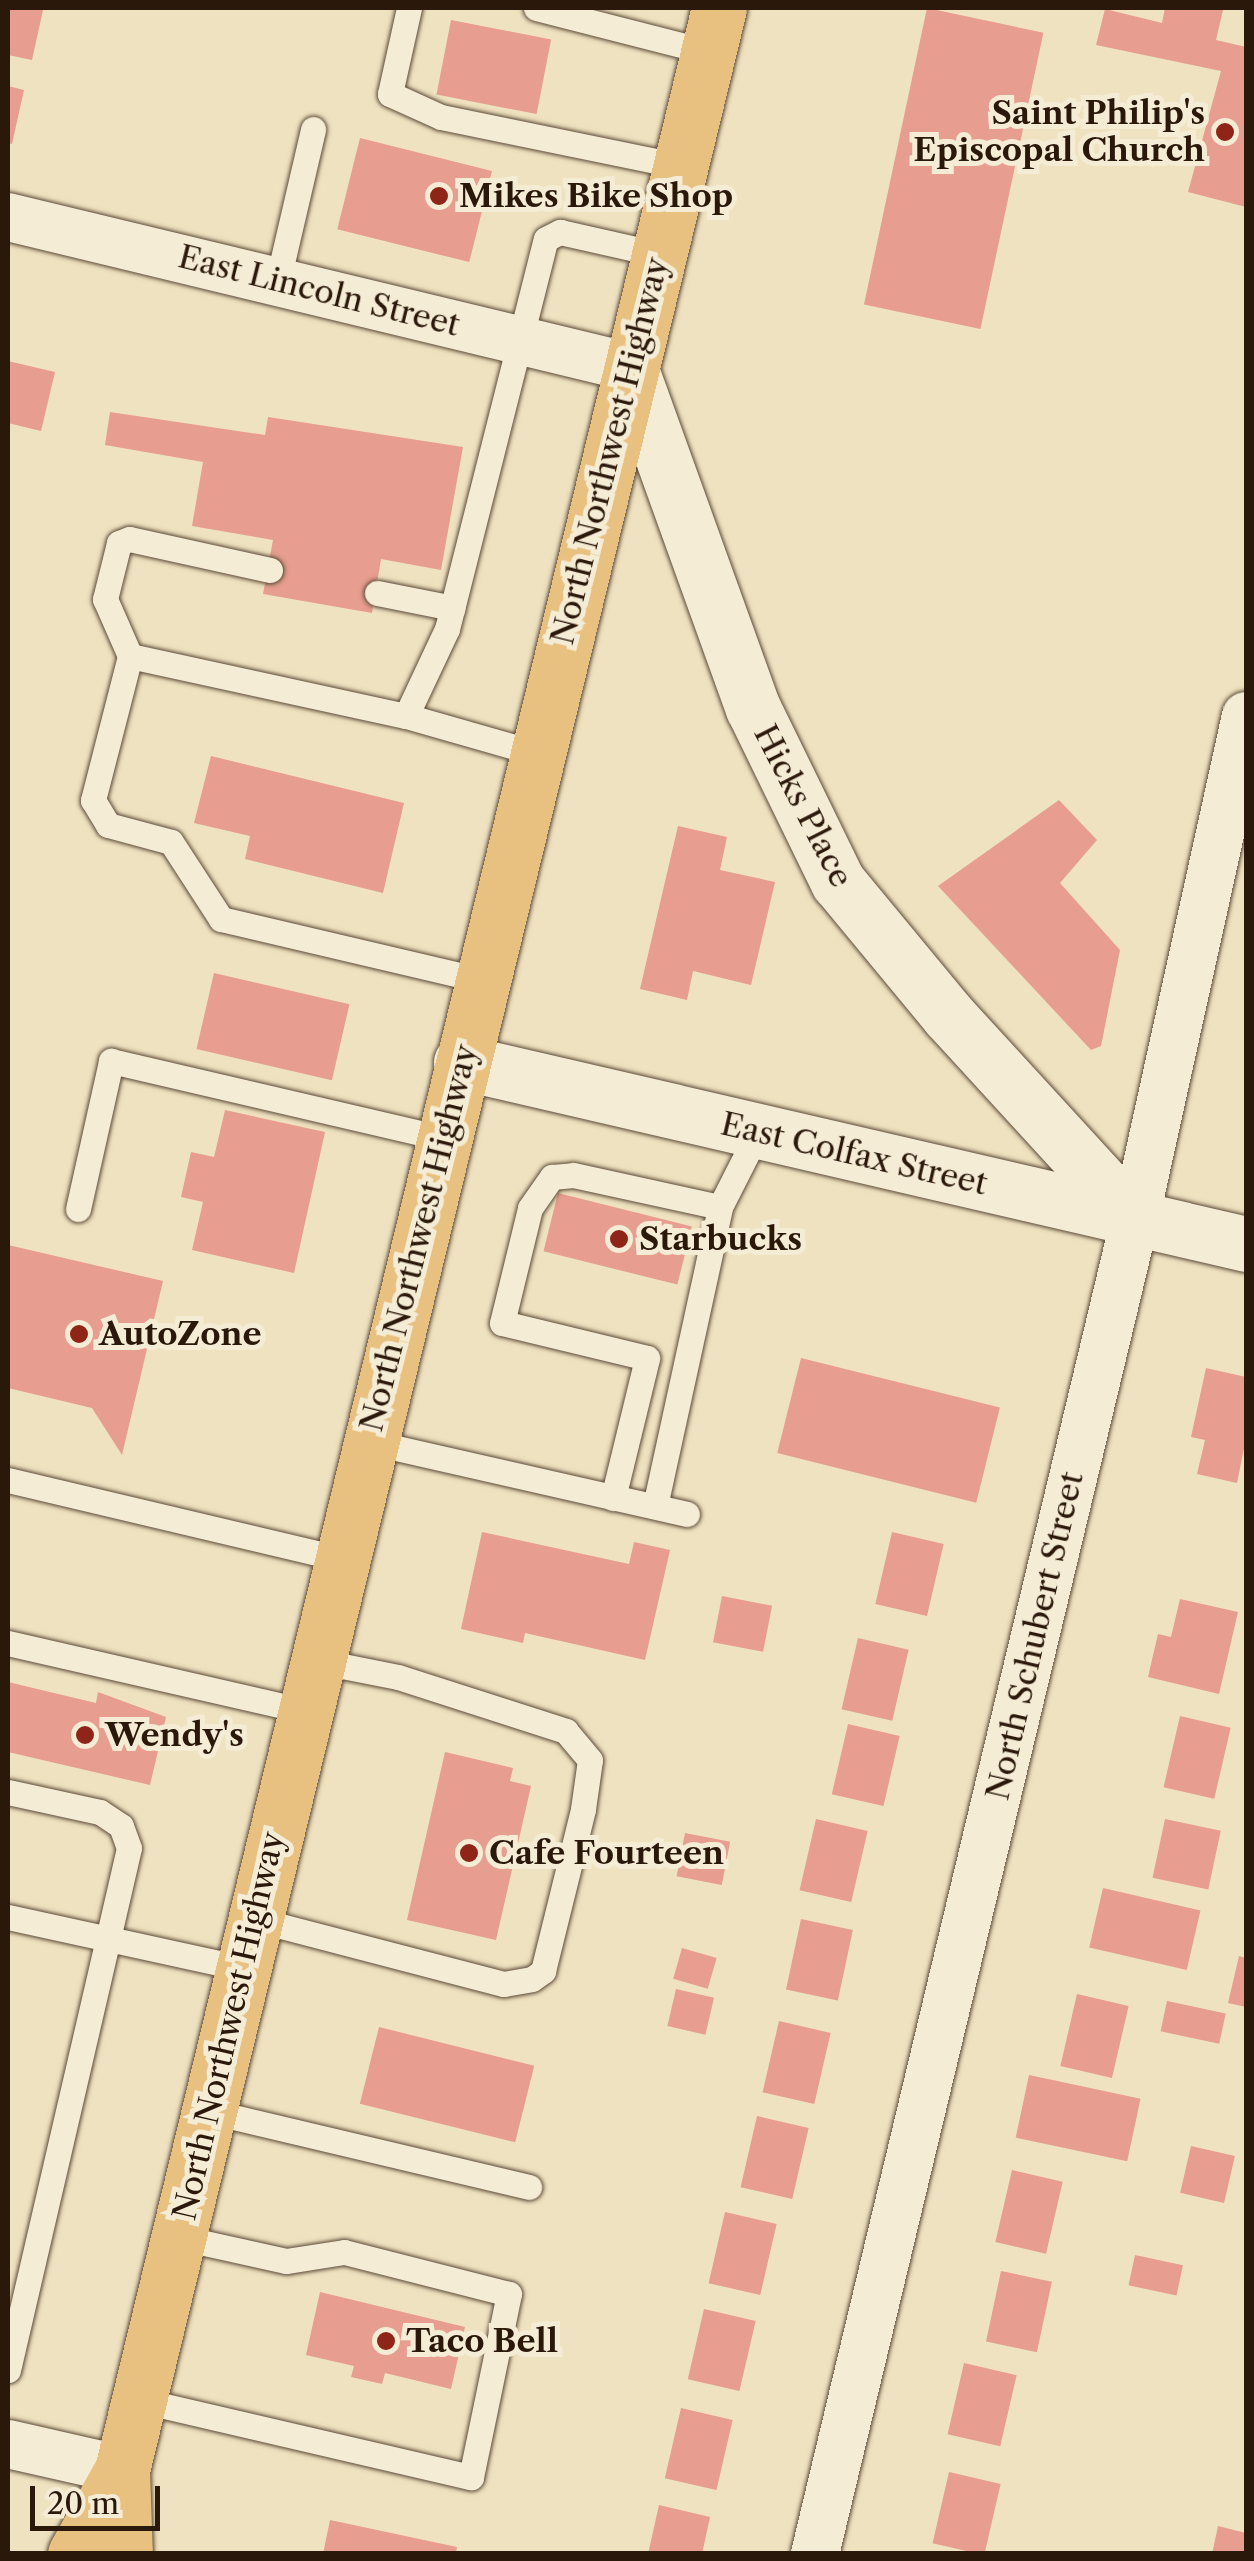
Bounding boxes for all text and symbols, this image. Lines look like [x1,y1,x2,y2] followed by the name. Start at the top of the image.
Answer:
[913,95,1205,170] place label: Saint Philip's Episcopal Church
[1214,121,1236,143] marker: Saint Philip's Episcopal Church
[459,177,733,215] place label: Mikes Bike Shop
[428,185,450,207] marker: Mikes Bike Shop
[174,237,464,345] street label: East Lincoln Street
[543,253,677,649] street label: North Northwest Highway
[746,718,860,894] street label: Hicks Place
[352,1040,486,1436] street label: North Northwest Highway
[717,1105,991,1203] street label: East Colfax Street
[639,1220,802,1258] place label: Starbucks
[608,1228,630,1250] marker: Starbucks
[99,1315,262,1353] place label: AutoZone
[68,1323,90,1345] marker: AutoZone
[979,1468,1091,1804] street label: North Schubert Street
[105,1716,244,1754] place label: Wendy's
[74,1724,96,1746] marker: Wendy's
[166,1828,292,2224] street label: North Northwest Highway
[489,1834,724,1872] place label: Cafe Fourteen
[458,1842,480,1864] marker: Cafe Fourteen
[406,2322,558,2360] place label: Taco Bell
[375,2330,397,2352] marker: Taco Bell
[35,2466,165,2528] scale bar
[47,2485,119,2522] text: 20 m

